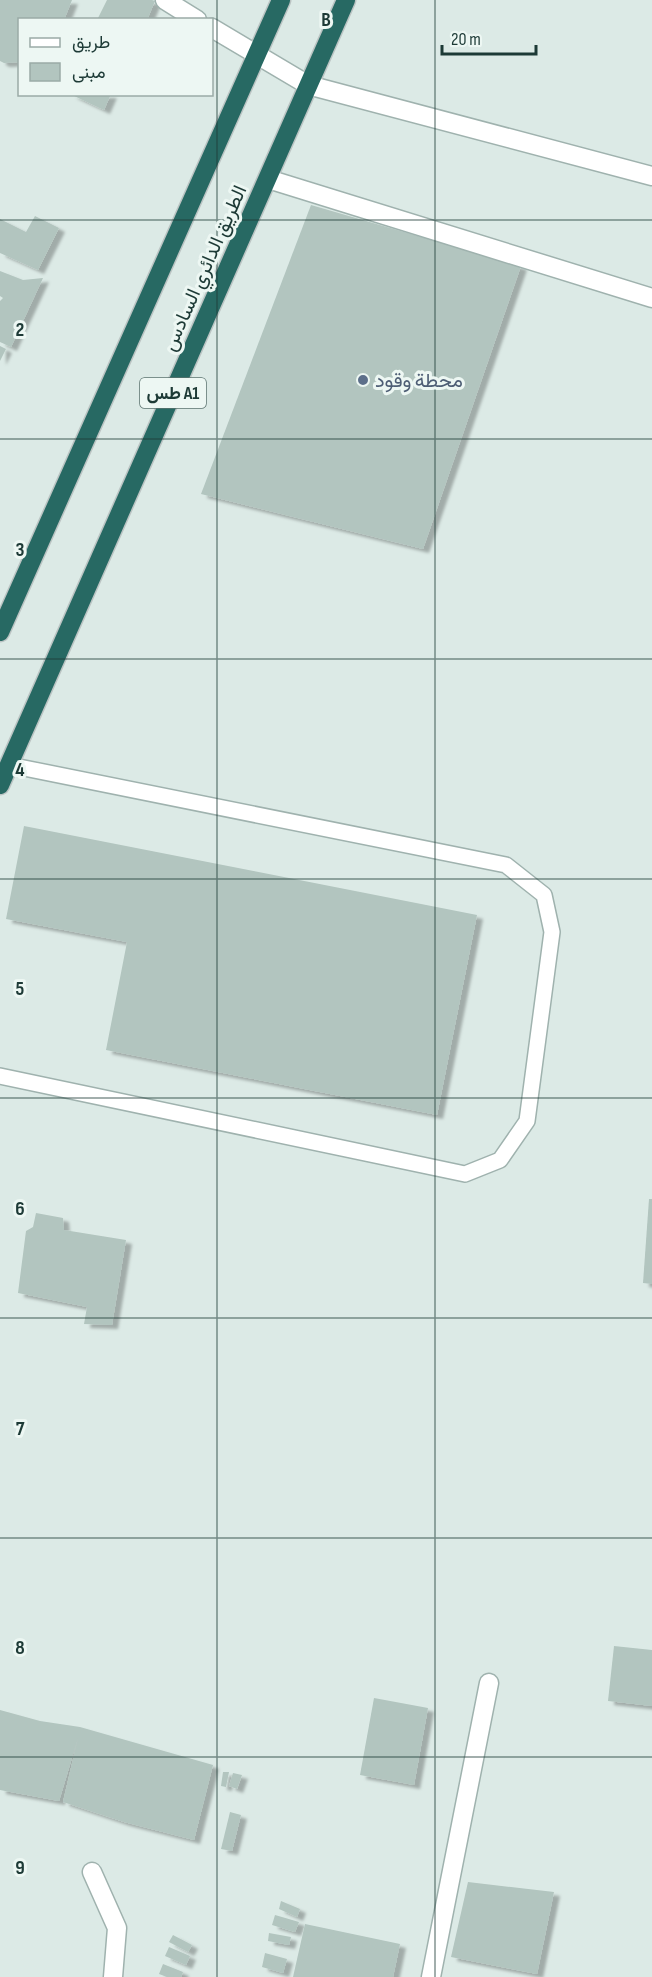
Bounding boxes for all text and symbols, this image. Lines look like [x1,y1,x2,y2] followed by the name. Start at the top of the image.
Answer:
[321,8,331,32] text: B
[18,18,213,96] legend
[442,18,536,56] scale bar
[451,29,481,50] text: 20 m
[72,32,110,53] text: طريق
[72,62,106,83] text: مبنى
[158,182,256,357] street label: الطريق الدائري السادس
[16,318,24,342] text: 2
[375,369,463,393] place label: محطة وقود
[356,373,370,387] marker: محطة وقود
[140,378,206,408] road number: طس A1
[16,538,25,562] text: 3
[15,758,25,782] text: 4
[16,977,25,1001] text: 5
[15,1197,25,1221] text: 6
[16,1417,25,1441] text: 7
[15,1636,25,1660] text: 8
[15,1856,25,1880] text: 9

